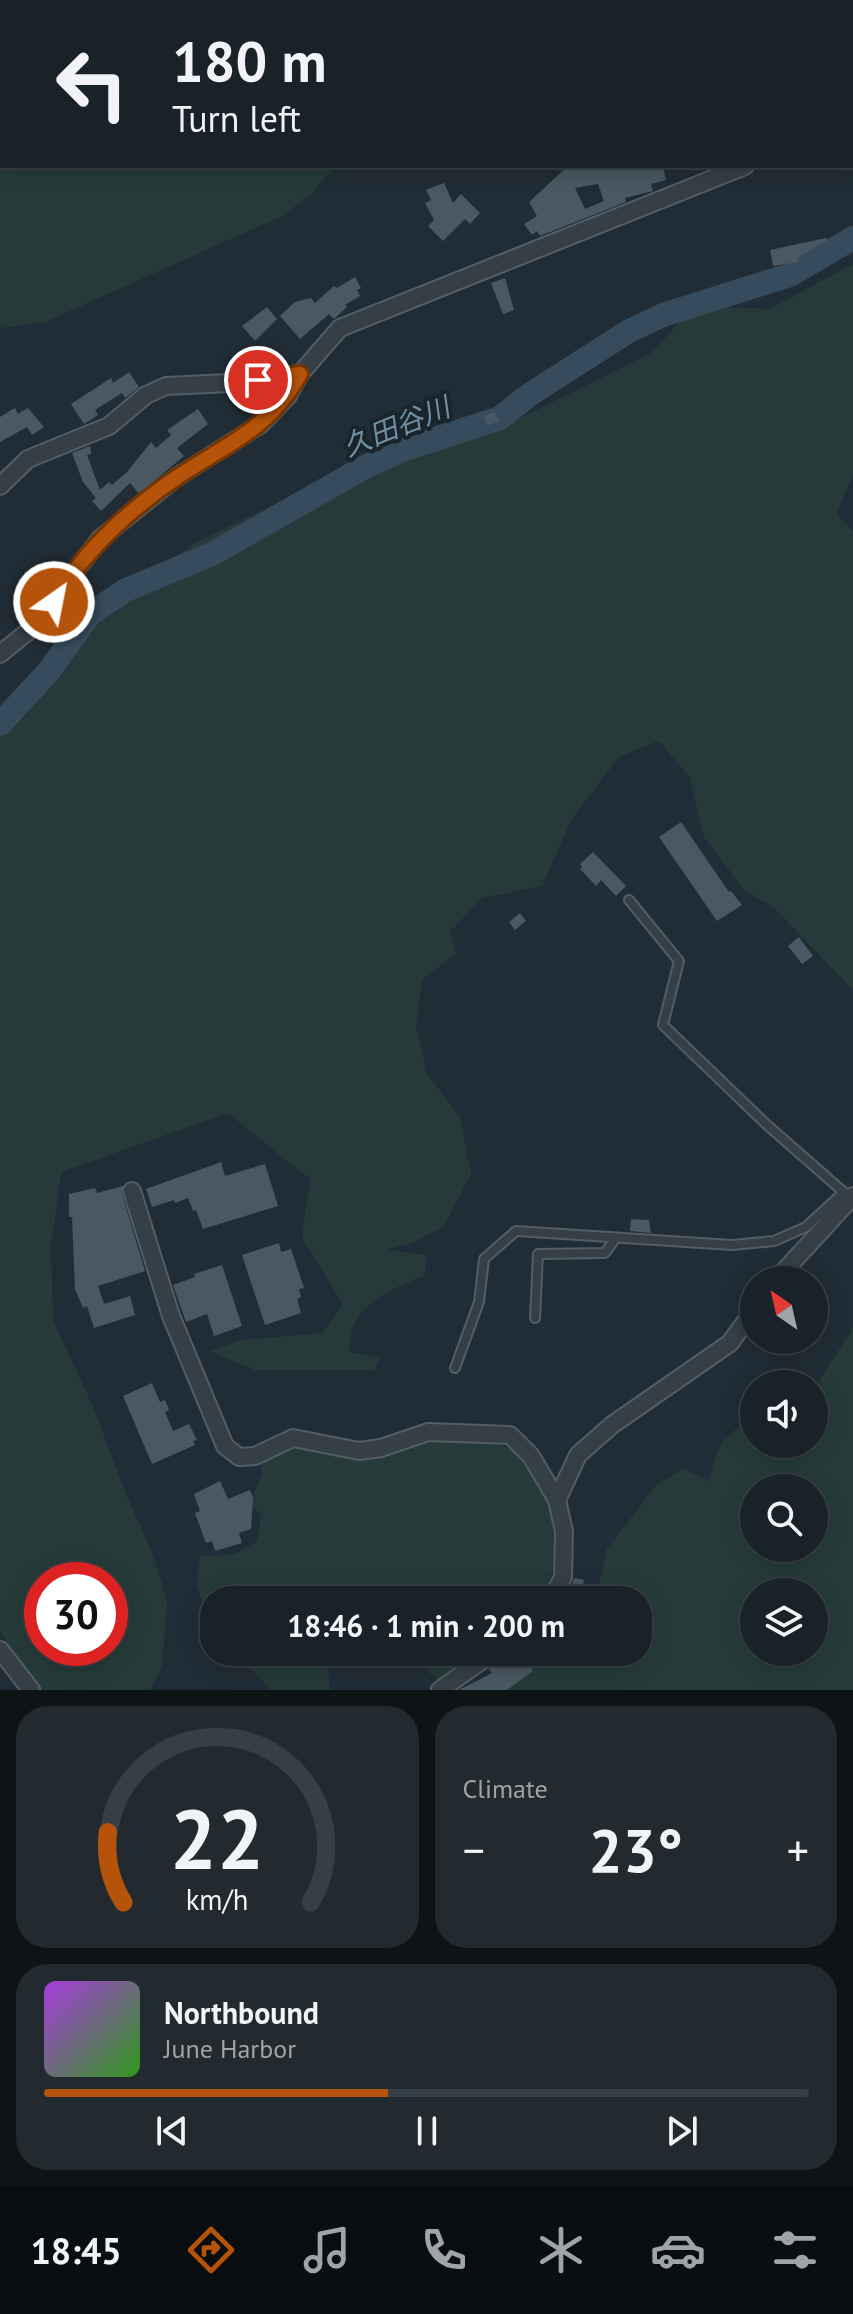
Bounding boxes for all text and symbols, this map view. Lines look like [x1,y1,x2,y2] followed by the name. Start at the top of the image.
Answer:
[172,25,327,97] text: 180 m
[40,32,144,136] icon: left
[172,95,301,142] text: Turn left
[224,346,292,414] pin
[236,358,280,402] icon: arrive
[337,387,458,464] water label: 久田谷川
[12,560,96,644] position arrow
[740,1266,828,1354] north arrow
[740,1266,828,1666] map controls
[740,1370,828,1458] button: sound
[740,1474,828,1562] button: search
[24,1562,128,1666] speed limit sign: 30
[740,1578,828,1666] button: layers
[287,1606,565,1645] text: 18:46 · 1 min · 200 m
[463,1772,548,1805] text: Climate
[170,1784,264,1892] text: 22
[589,1811,683,1889] text: 23°
[463,1821,485,1878] text: −
[787,1821,809,1878] text: +
[186,1881,249,1918] text: km/h
[164,1993,319,2032] text: Northbound
[164,2032,296,2065] text: June Harbor
[150,2109,194,2153] icon: previous
[405,2109,449,2153] icon: pause
[660,2109,704,2153] icon: next
[183,2222,239,2278] icon: directions
[299,2222,355,2278] icon: music
[416,2222,472,2278] icon: phone
[533,2222,589,2278] icon: climate
[650,2222,706,2278] icon: car
[767,2222,823,2278] icon: filters
[30,2227,122,2274] text: 18:45

